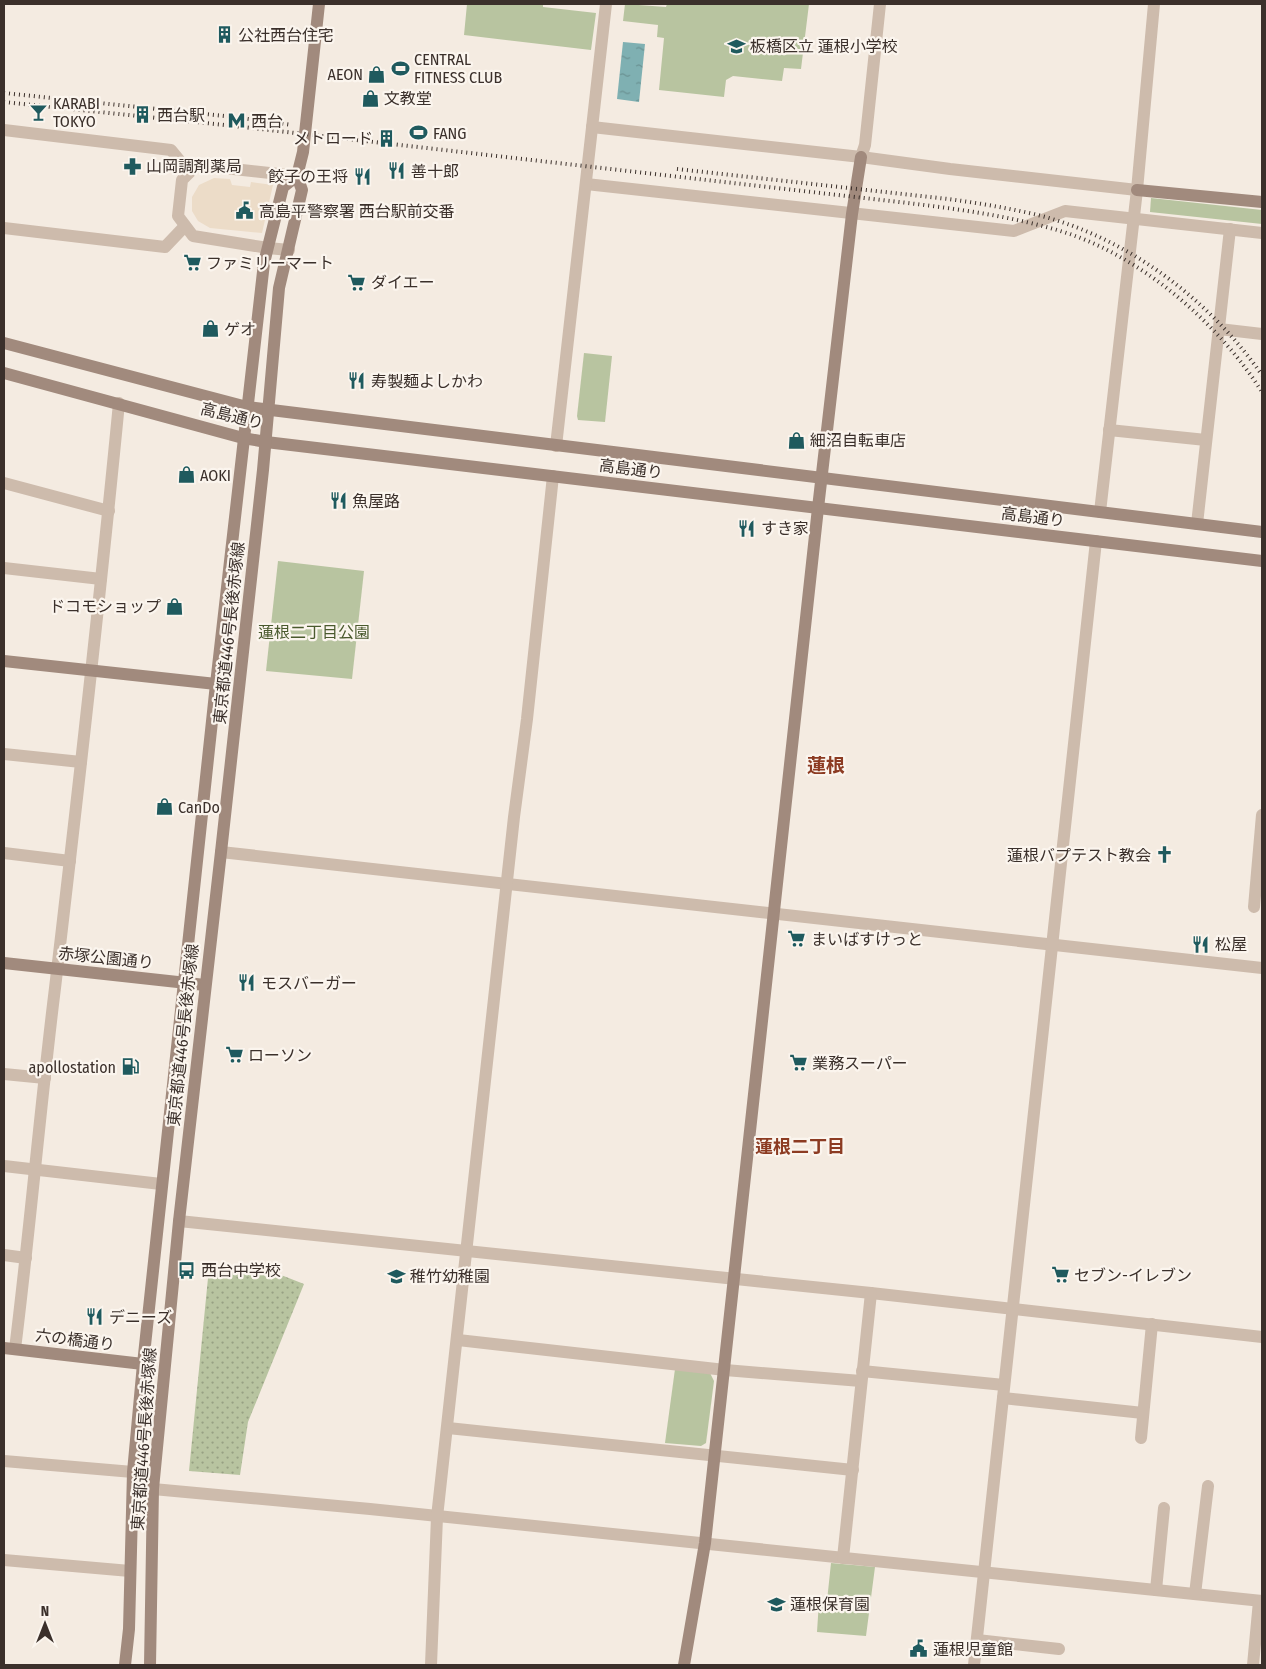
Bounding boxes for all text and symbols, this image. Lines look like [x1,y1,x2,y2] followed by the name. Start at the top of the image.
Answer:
[214,25,234,45] building icon: 公社西台住宅
[238,26,334,45] place label: 公社西台住宅
[726,36,746,56] school or university icon: 板橋区立 蓮根小学校
[750,37,898,56] place label: 板橋区立 蓮根小学校
[414,50,502,87] place label: CENTRAL FITNESS CLUB
[390,58,410,78] sports icon: CENTRAL FITNESS CLUB
[367,64,387,84] shop icon: AEON
[328,65,363,84] place label: AEON
[360,88,380,108] shop icon: 文教堂
[384,89,432,108] place label: 文教堂
[53,94,100,131] place label: KARABI TOKYO
[29,102,49,122] bar icon: KARABI TOKYO
[133,105,153,125] building icon: 西台駅
[157,106,205,125] place label: 西台駅
[227,111,247,131] metro station icon: 西台
[251,112,283,131] place label: 西台
[409,123,429,143] sports icon: FANG
[433,124,467,143] place label: FANG
[377,128,397,148] building icon: メトロード
[293,129,373,148] place label: メトロード
[122,156,142,176] pharmacy icon: 山岡調剤薬局
[146,157,242,176] place label: 山岡調剤薬局
[387,161,407,181] restaurant icon: 善十郎
[411,162,459,181] place label: 善十郎
[352,166,372,186] restaurant icon: 餃子の王将
[268,167,348,186] place label: 餃子の王将
[235,201,255,221] public building icon: 高島平警察署 西台駅前交番
[259,202,455,221] place label: 高島平警察署 西台駅前交番
[182,253,202,273] supermarket icon: ファミリーマート
[206,254,334,273] place label: ファミリーマート
[347,272,367,292] supermarket icon: ダイエー
[371,273,435,292] place label: ダイエー
[200,319,220,339] shop icon: ゲオ
[224,320,256,339] place label: ゲオ
[347,371,367,391] restaurant icon: 寿製麺よしかわ
[371,372,483,391] place label: 寿製麺よしかわ
[199,399,265,433] street label: 高島通り
[786,430,806,450] shop icon: 細沼自転車店
[810,431,906,450] place label: 細沼自転車店
[598,456,664,482] street label: 高島通り
[176,465,196,485] shop icon: AOKI
[200,466,231,485] place label: AOKI
[328,491,348,511] restaurant icon: 魚屋路
[352,492,400,511] place label: 魚屋路
[1000,504,1066,530] street label: 高島通り
[737,518,757,538] restaurant icon: すき家
[761,519,809,538] place label: すき家
[210,541,248,725] street label: 東京都道446号長後赤塚線
[165,596,185,616] shop icon: ドコモショップ
[49,597,161,616] place label: ドコモショップ
[258,623,370,642] park label: 蓮根二丁目公園
[807,754,845,777] district label: 蓮根
[154,797,174,817] shop icon: CanDo
[178,798,220,817] place label: CanDo
[1155,845,1175,865] church icon: 蓮根バプテスト教会
[1007,846,1151,865] place label: 蓮根バプテスト教会
[787,929,807,949] supermarket icon: まいばすけっと
[811,930,923,949] place label: まいばすけっと
[1191,934,1211,954] restaurant icon: 松屋
[1215,935,1247,954] place label: 松屋
[164,943,202,1127] street label: 東京都道446号長後赤塚線
[57,944,155,972] street label: 赤塚公園通り
[237,973,257,993] restaurant icon: モスバーガー
[261,974,357,993] place label: モスバーガー
[224,1045,244,1065] supermarket icon: ローソン
[248,1046,312,1065] place label: ローソン
[788,1053,808,1073] supermarket icon: 業務スーパー
[812,1054,908,1073] place label: 業務スーパー
[120,1057,140,1077] fuel station icon: apollostation
[29,1058,116,1077] place label: apollostation
[755,1136,845,1158] district label: 蓮根二丁目
[177,1260,197,1280] bus stop icon: 西台中学校
[201,1261,281,1280] place label: 西台中学校
[1050,1265,1070,1285] supermarket icon: セブン-イレブン
[386,1266,406,1286] school or university icon: 稚竹幼稚園
[1074,1266,1192,1285] place label: セブン-イレブン
[410,1267,490,1286] place label: 稚竹幼稚園
[85,1307,105,1327] restaurant icon: デニーズ
[109,1308,172,1327] place label: デニーズ
[34,1326,116,1354] street label: 六の橋通り
[128,1347,160,1531] street label: 東京都道446号長後赤塚線
[766,1594,786,1614] school or university icon: 蓮根保育園
[790,1595,870,1614] place label: 蓮根保育園
[20,1599,70,1649] north arrow
[41,1603,49,1620] text: N
[909,1639,929,1659] public building icon: 蓮根児童館
[933,1640,1013,1659] place label: 蓮根児童館

